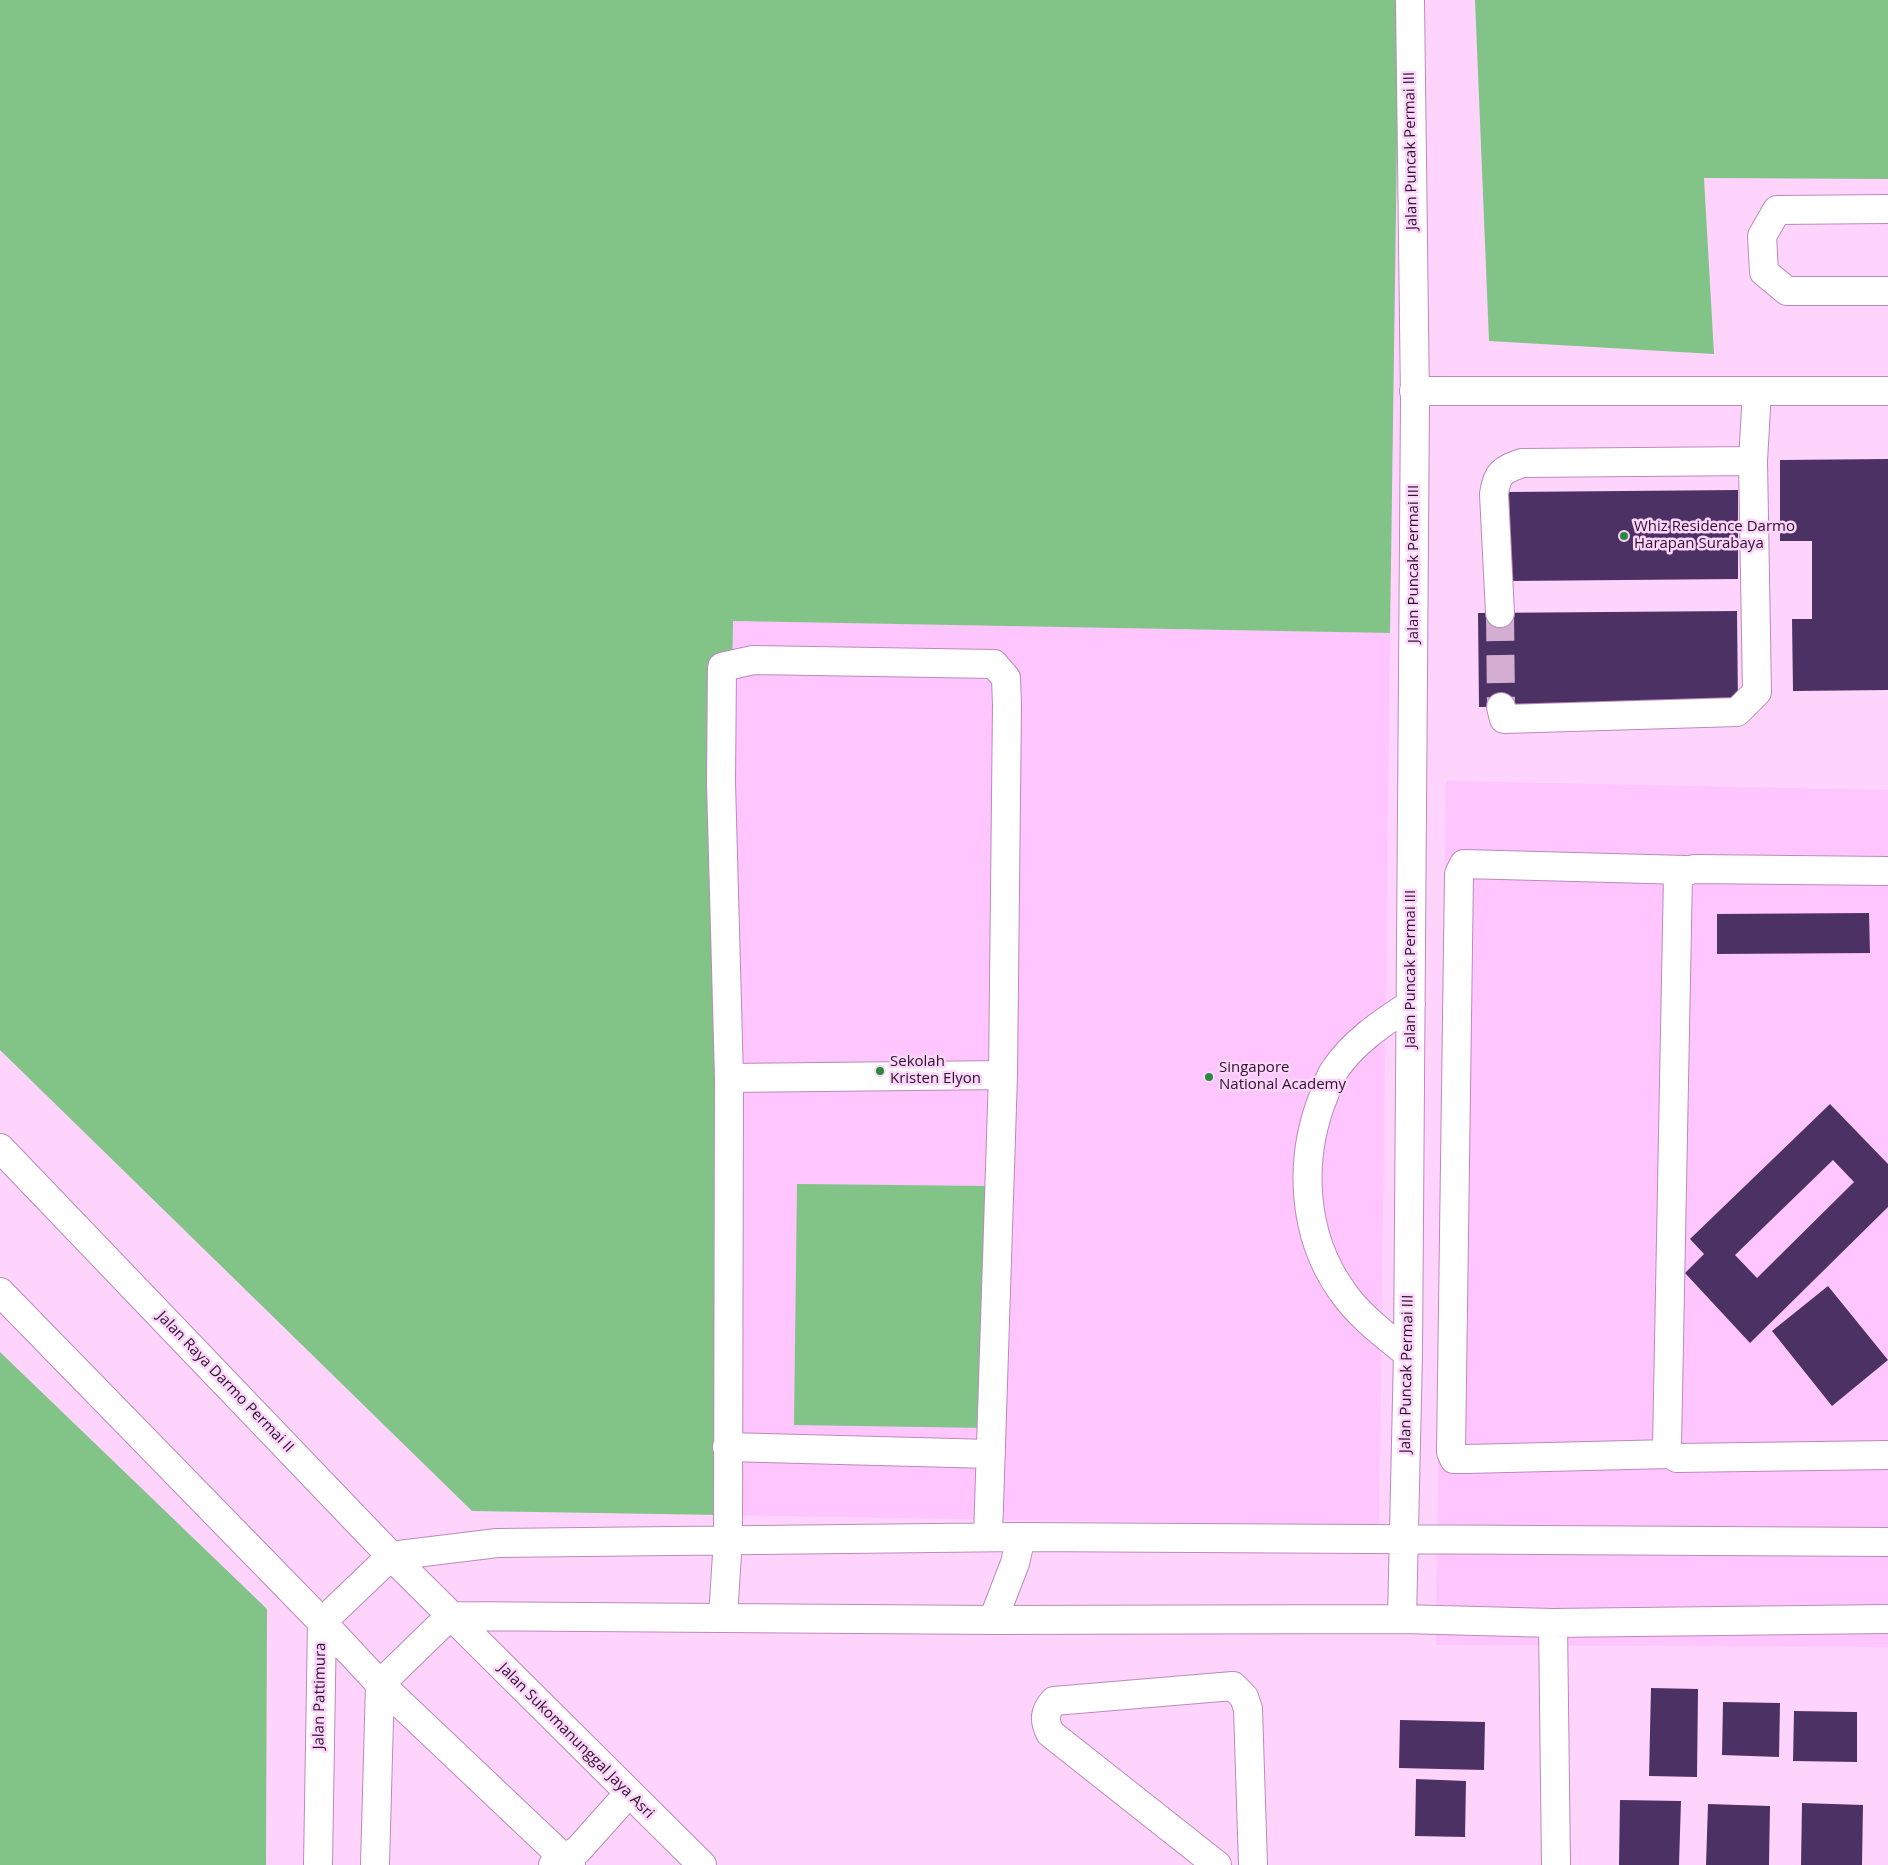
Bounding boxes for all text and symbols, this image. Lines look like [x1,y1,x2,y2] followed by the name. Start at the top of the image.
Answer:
[1401,72,1421,230] street label: Jalan Puncak Permai III
[1405,485,1423,643] street label: Jalan Puncak Permai III
[1634,518,1795,553] place label: Whiz Residence Darmo Harapan Surabaya
[1618,530,1630,542] marker: Whiz Residence Darmo Harapan Surabaya
[1402,890,1420,1048] street label: Jalan Puncak Permai III
[890,1053,981,1088] place label: Sekolah Kristen Elyon
[1219,1059,1346,1094] place label: Singapore National Academy
[874,1065,886,1077] marker: Sekolah Kristen Elyon
[1203,1071,1215,1083] marker: Singapore National Academy
[1397,1295,1417,1453] street label: Jalan Puncak Permai III
[153,1308,297,1456] street label: Jalan Raya Darmo Permai II
[310,1642,330,1750] street label: Jalan Pattimura
[494,1659,658,1823] street label: Jalan Sukomanunggal Jaya Asri

